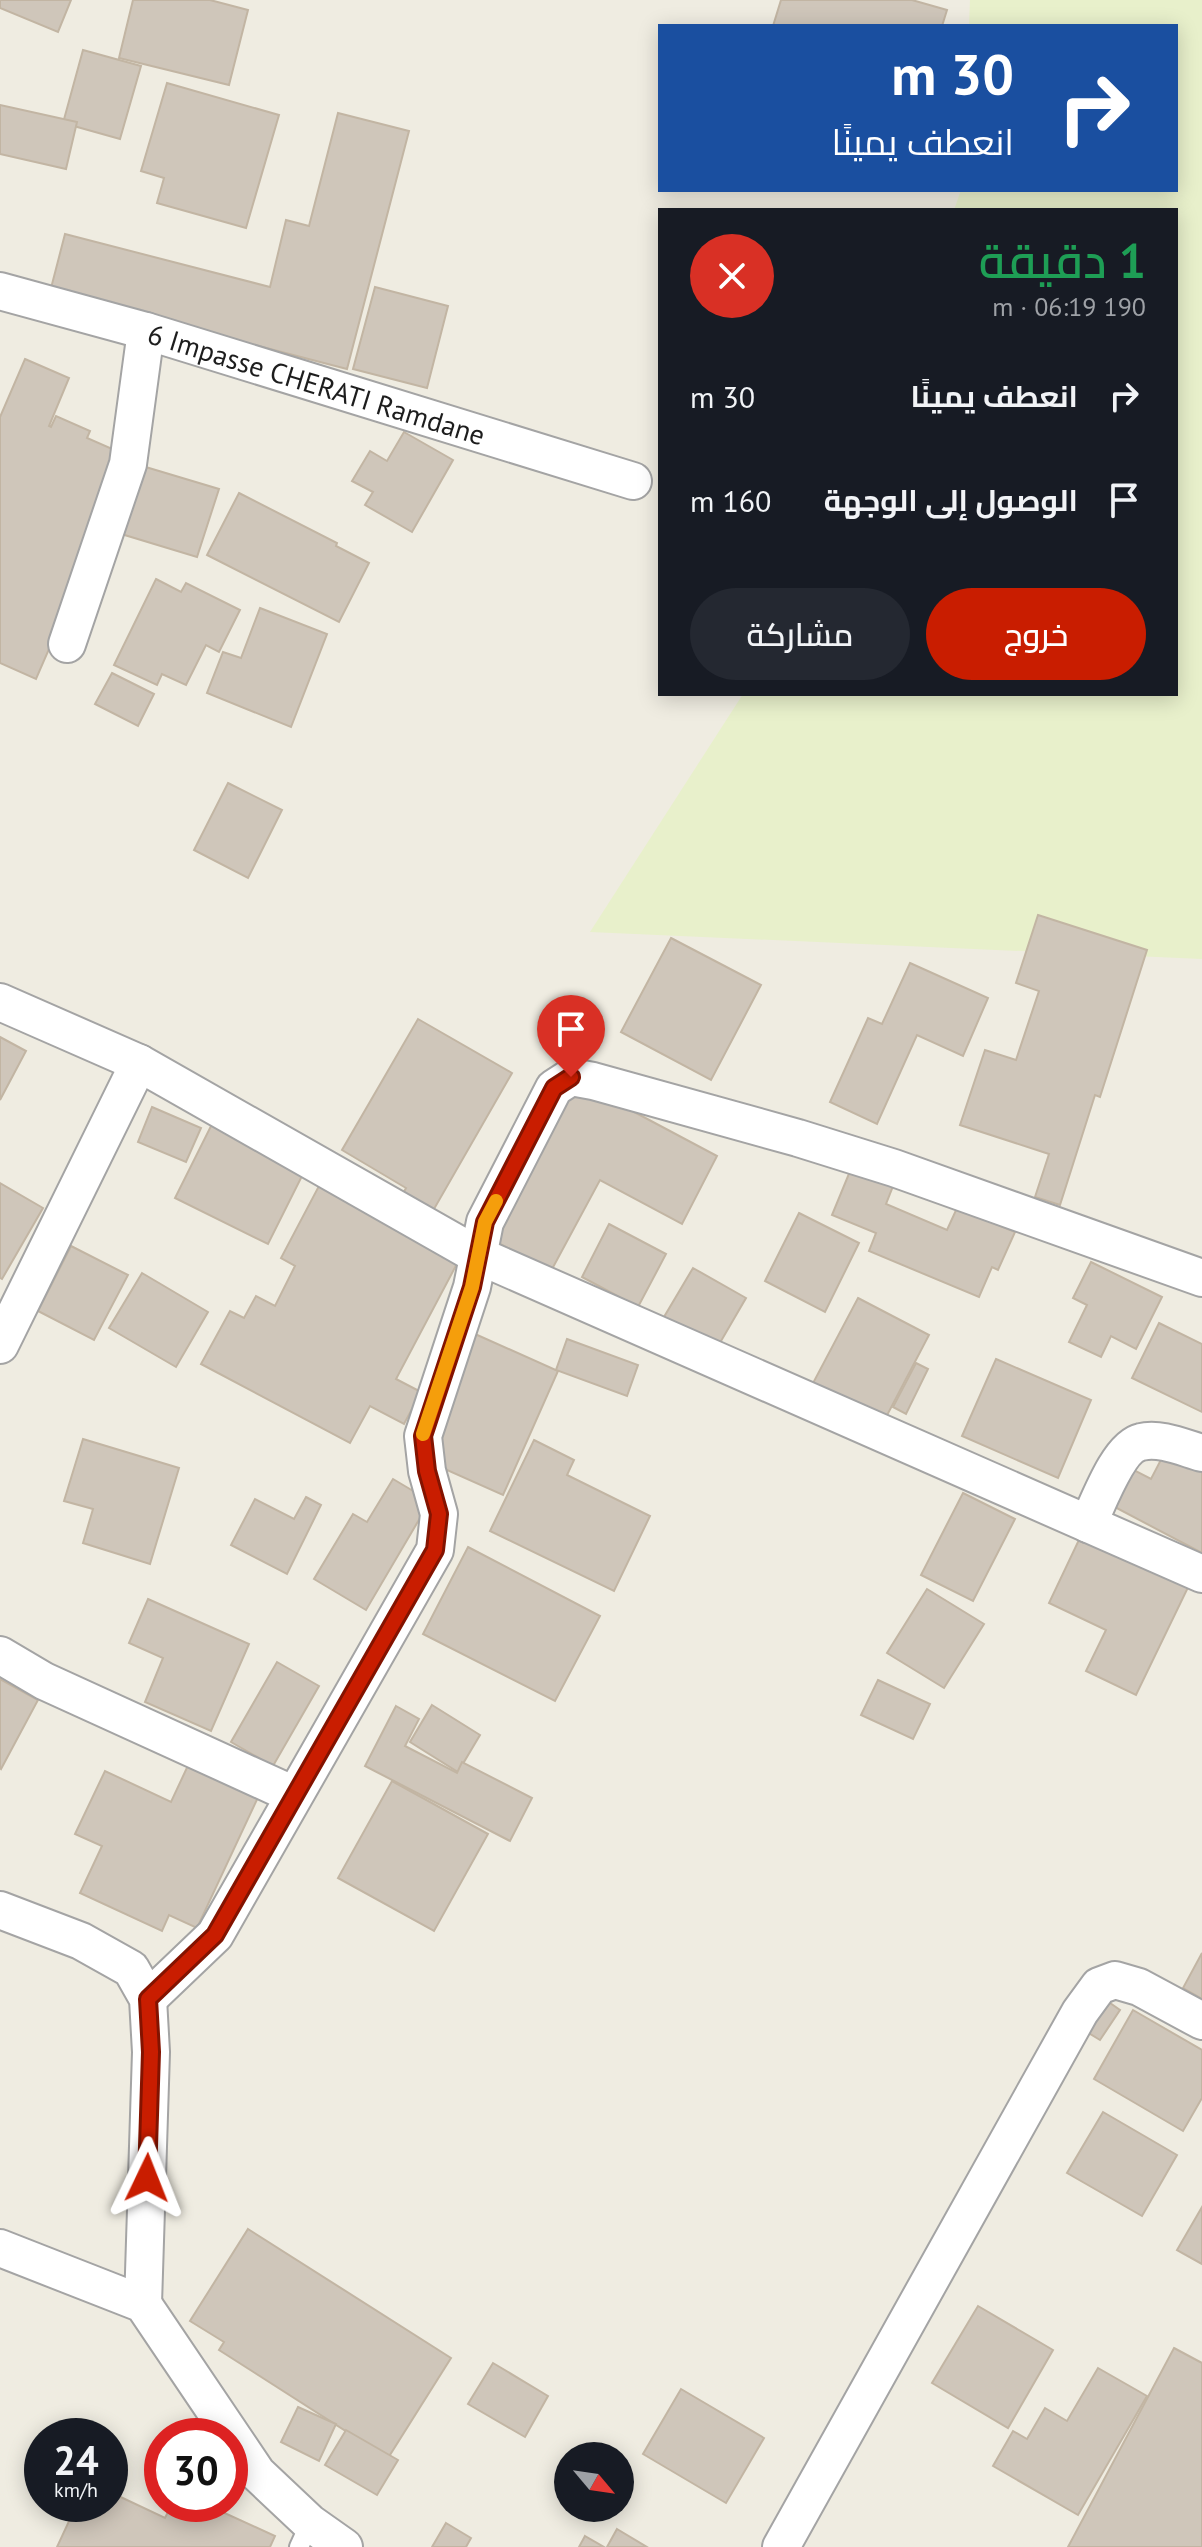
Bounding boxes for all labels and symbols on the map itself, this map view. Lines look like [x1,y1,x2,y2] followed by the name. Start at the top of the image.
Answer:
[144,314,490,453] street label: 6 Impasse CHERATI Ramdane
[537,995,605,1077] pin
[105,2136,189,2220] position arrow
[144,2418,248,2522] speed limit sign: 30
[554,2442,634,2522] north arrow

